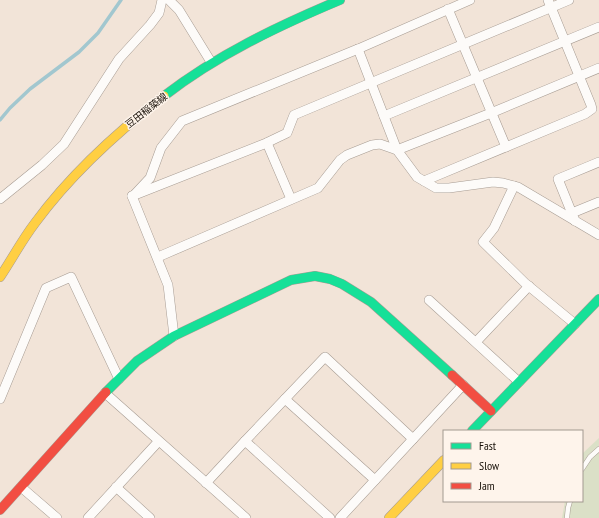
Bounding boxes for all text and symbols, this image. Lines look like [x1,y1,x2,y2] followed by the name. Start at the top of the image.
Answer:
[123,90,170,131] street label: 豆田稲築線
[443,430,583,502] legend
[479,438,497,453] text: Fast
[479,458,500,473] text: Slow
[478,478,495,493] text: Jam

